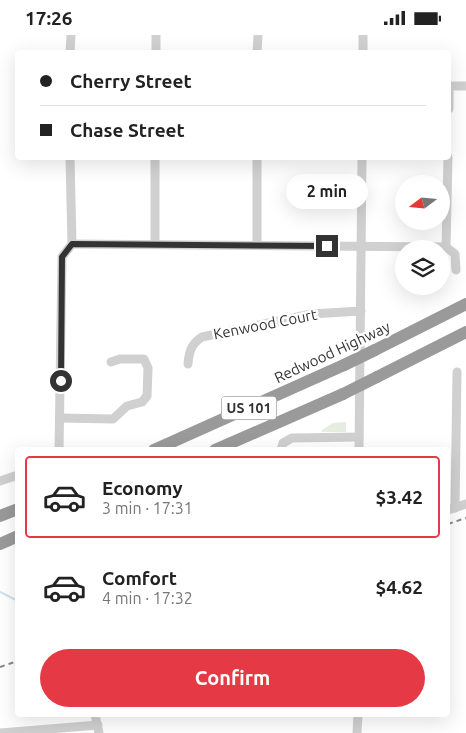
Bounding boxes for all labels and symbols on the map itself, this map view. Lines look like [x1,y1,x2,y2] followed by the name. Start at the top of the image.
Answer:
[286,173,368,209] callout: 2 min
[395,175,450,230] north arrow
[316,235,338,257] route end
[212,306,318,342] street label: Kenwood Court
[271,318,393,386] street label: Redwood Highway
[50,370,72,392] route start
[222,397,276,419] road number: US 101

